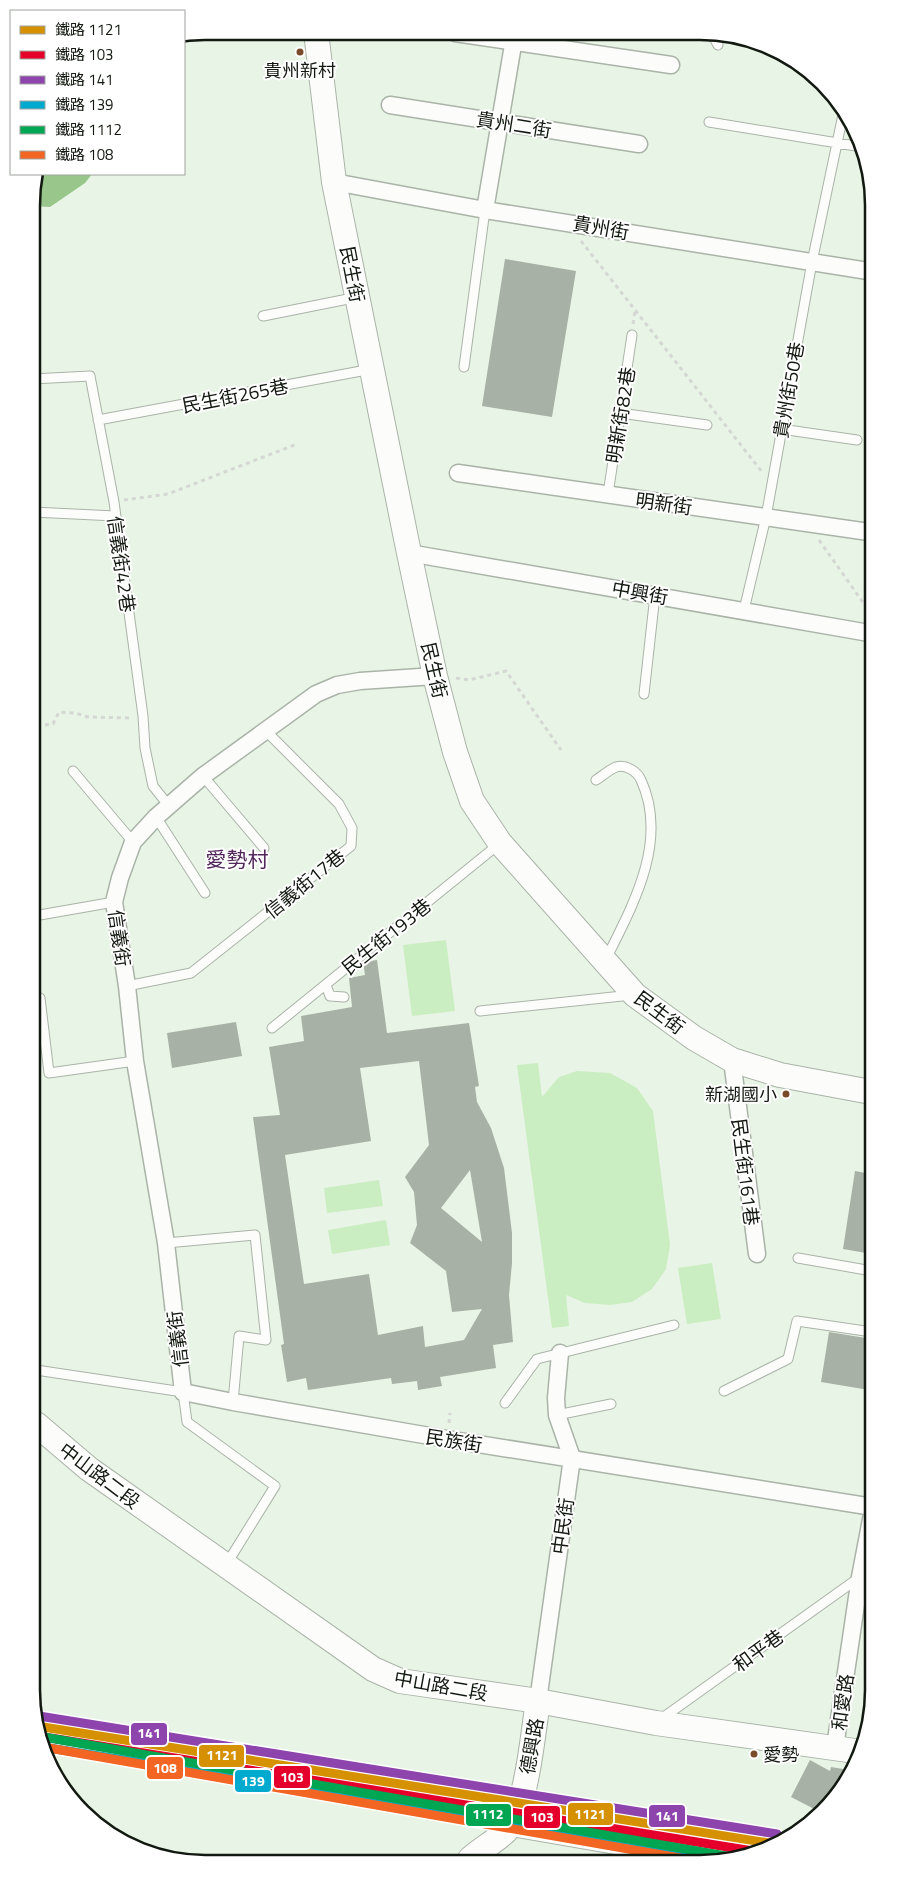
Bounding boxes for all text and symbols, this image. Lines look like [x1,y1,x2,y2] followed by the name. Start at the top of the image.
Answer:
[10,10,185,175] legend
[55,18,122,41] text: 鐵路 1121
[55,43,114,66] text: 鐵路 103
[295,47,305,57] marker: 貴州新村
[264,57,336,84] place label: 貴州新村
[55,68,114,91] text: 鐵路 141
[55,93,114,116] text: 鐵路 139
[474,104,554,144] street label: 貴州二街
[55,118,122,141] text: 鐵路 1112
[55,143,114,166] text: 鐵路 108
[570,208,632,246] street label: 貴州街
[333,243,373,305] street label: 民生街
[765,340,811,440] street label: 貴州街50巷
[598,365,642,465] street label: 明新街82巷
[179,370,291,420] street label: 民生街265巷
[634,485,694,521] street label: 明新街
[101,514,143,614] street label: 信義街42巷
[609,573,671,611] street label: 中興街
[414,639,456,701] street label: 民生街
[257,841,351,925] street label: 信義街17巷
[206,843,269,875] district label: 愛勢村
[335,891,437,981] street label: 民生街193巷
[102,908,138,968] street label: 信義街
[629,983,691,1041] street label: 民生街
[705,1081,777,1108] place label: 新湖國小
[781,1089,791,1099] marker: 新湖國小
[725,1117,767,1227] street label: 民生街161巷
[159,1309,195,1369] street label: 信義街
[424,1421,484,1459] street label: 民族街
[53,1435,147,1515] street label: 中山路二段
[544,1496,580,1556] street label: 中民街
[726,1622,790,1678] street label: 和平巷
[392,1662,490,1708] street label: 中山路二段
[824,1672,860,1732] street label: 和愛路
[512,1715,550,1777] street label: 德興路
[130,1722,168,1746] line badge: 141
[137,1722,161,1743] text: 141
[763,1741,799,1768] place label: 愛勢
[198,1744,245,1768] line badge: 1121
[206,1744,238,1765] text: 1121
[749,1749,759,1759] marker: 愛勢
[146,1756,184,1780] line badge: 108
[153,1757,177,1778] text: 108
[273,1765,311,1789] line badge: 103
[280,1766,304,1787] text: 103
[234,1769,272,1793] line badge: 139
[241,1770,265,1791] text: 139
[567,1802,614,1826] line badge: 1121
[465,1803,512,1827] line badge: 1112
[472,1803,504,1824] text: 1112
[574,1803,606,1824] text: 1121
[648,1804,686,1828] line badge: 141
[523,1805,561,1829] line badge: 103
[655,1805,679,1826] text: 141
[530,1806,554,1827] text: 103

